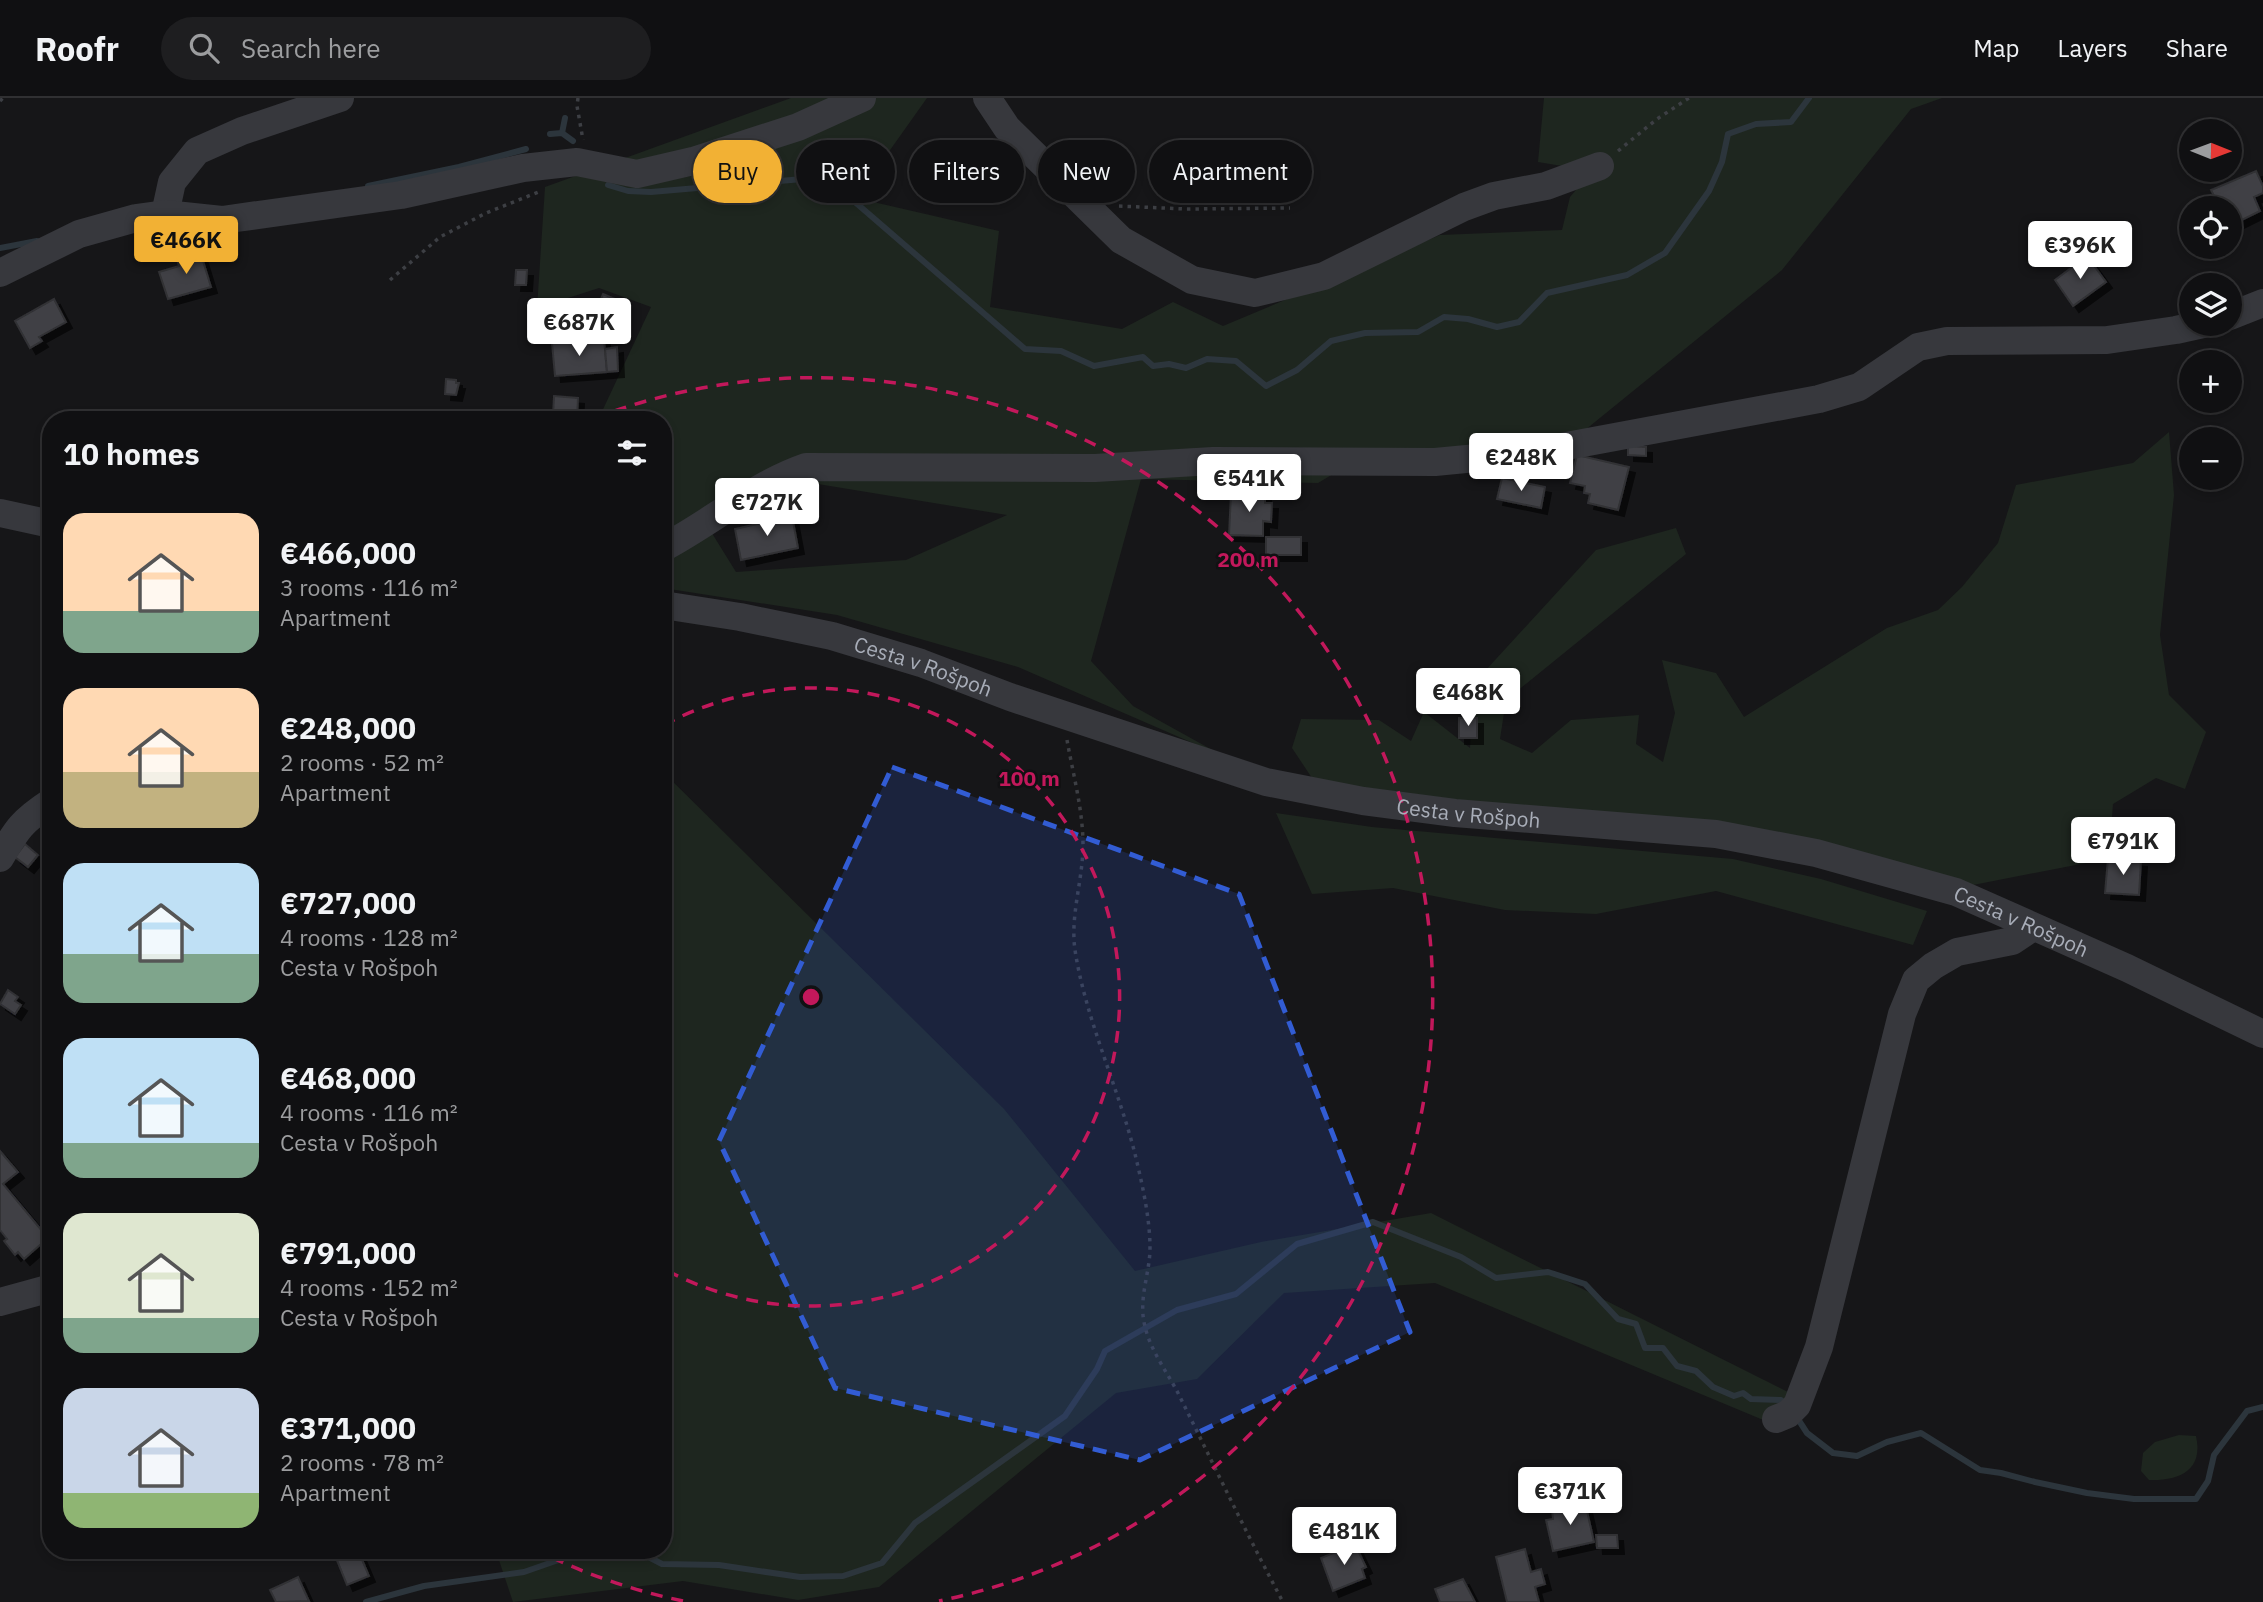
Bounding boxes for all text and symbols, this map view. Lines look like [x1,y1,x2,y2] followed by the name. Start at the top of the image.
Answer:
[161,17,651,80] search box
[35,27,119,70] text: Roofr
[185,29,223,67] icon: search
[241,31,380,65] text: Search here
[1973,32,2020,64] text: Map
[2058,32,2128,64] text: Layers
[2166,32,2228,64] text: Share
[2179,119,2242,182] north arrow
[2179,119,2242,490] map controls
[693,140,782,203] chip: Buy
[796,140,895,203] chip: Rent
[909,140,1024,203] chip: Filters
[1038,140,1135,203] chip: New
[1149,140,1312,203] chip: Apartment
[2179,196,2242,259] button: locate
[137,216,235,276] pin: €466K
[2031,222,2129,281] pin: €396K
[150,224,222,254] text: €466K
[2044,229,2116,259] text: €396K
[2179,273,2242,336] button: layers
[530,299,628,358] pin: €687K
[543,306,615,336] text: €687K
[2179,350,2242,413] button: +
[2179,427,2242,490] button: −
[63,434,200,473] text: 10 homes
[613,434,651,472] icon: filters
[1472,434,1570,493] pin: €248K
[1485,441,1557,471] text: €248K
[1200,454,1298,514] pin: €541K
[1213,462,1285,492] text: €541K
[718,478,816,538] pin: €727K
[731,486,803,516] text: €727K
[280,533,416,572] text: €466,000
[119,541,203,625] icon: home
[1217,545,1279,573] text: 200 m
[280,572,458,602] text: 3 rooms · 116 m²
[280,602,391,632] text: Apartment
[851,630,996,703] street label: Cesta v Rošpoh
[1419,668,1517,728] pin: €468K
[1432,676,1504,706] text: €468K
[280,708,416,747] text: €248,000
[119,716,203,800] icon: home
[280,747,444,777] text: 2 rooms · 52 m²
[998,764,1060,792] text: 100 m
[280,777,391,807] text: Apartment
[1395,792,1542,834] street label: Cesta v Rošpoh
[2074,818,2172,877] pin: €791K
[2087,825,2159,855] text: €791K
[1950,879,2093,963] street label: Cesta v Rošpoh
[280,883,416,922] text: €727,000
[119,891,203,975] icon: home
[280,922,458,952] text: 4 rooms · 128 m²
[280,952,438,982] text: Cesta v Rošpoh
[799,985,823,1009] centre of rings
[280,1058,416,1097] text: €468,000
[119,1066,203,1150] icon: home
[280,1097,458,1127] text: 4 rooms · 116 m²
[280,1127,438,1157] text: Cesta v Rošpoh
[280,1233,416,1272] text: €791,000
[119,1241,203,1325] icon: home
[280,1272,458,1302] text: 4 rooms · 152 m²
[280,1302,438,1332] text: Cesta v Rošpoh
[280,1408,416,1447] text: €371,000
[119,1416,203,1500] icon: home
[280,1447,444,1477] text: 2 rooms · 78 m²
[1521,1468,1619,1527] pin: €371K
[1534,1475,1606,1505] text: €371K
[280,1477,391,1507] text: Apartment
[1295,1508,1393,1567] pin: €481K
[1308,1515,1380,1545] text: €481K

